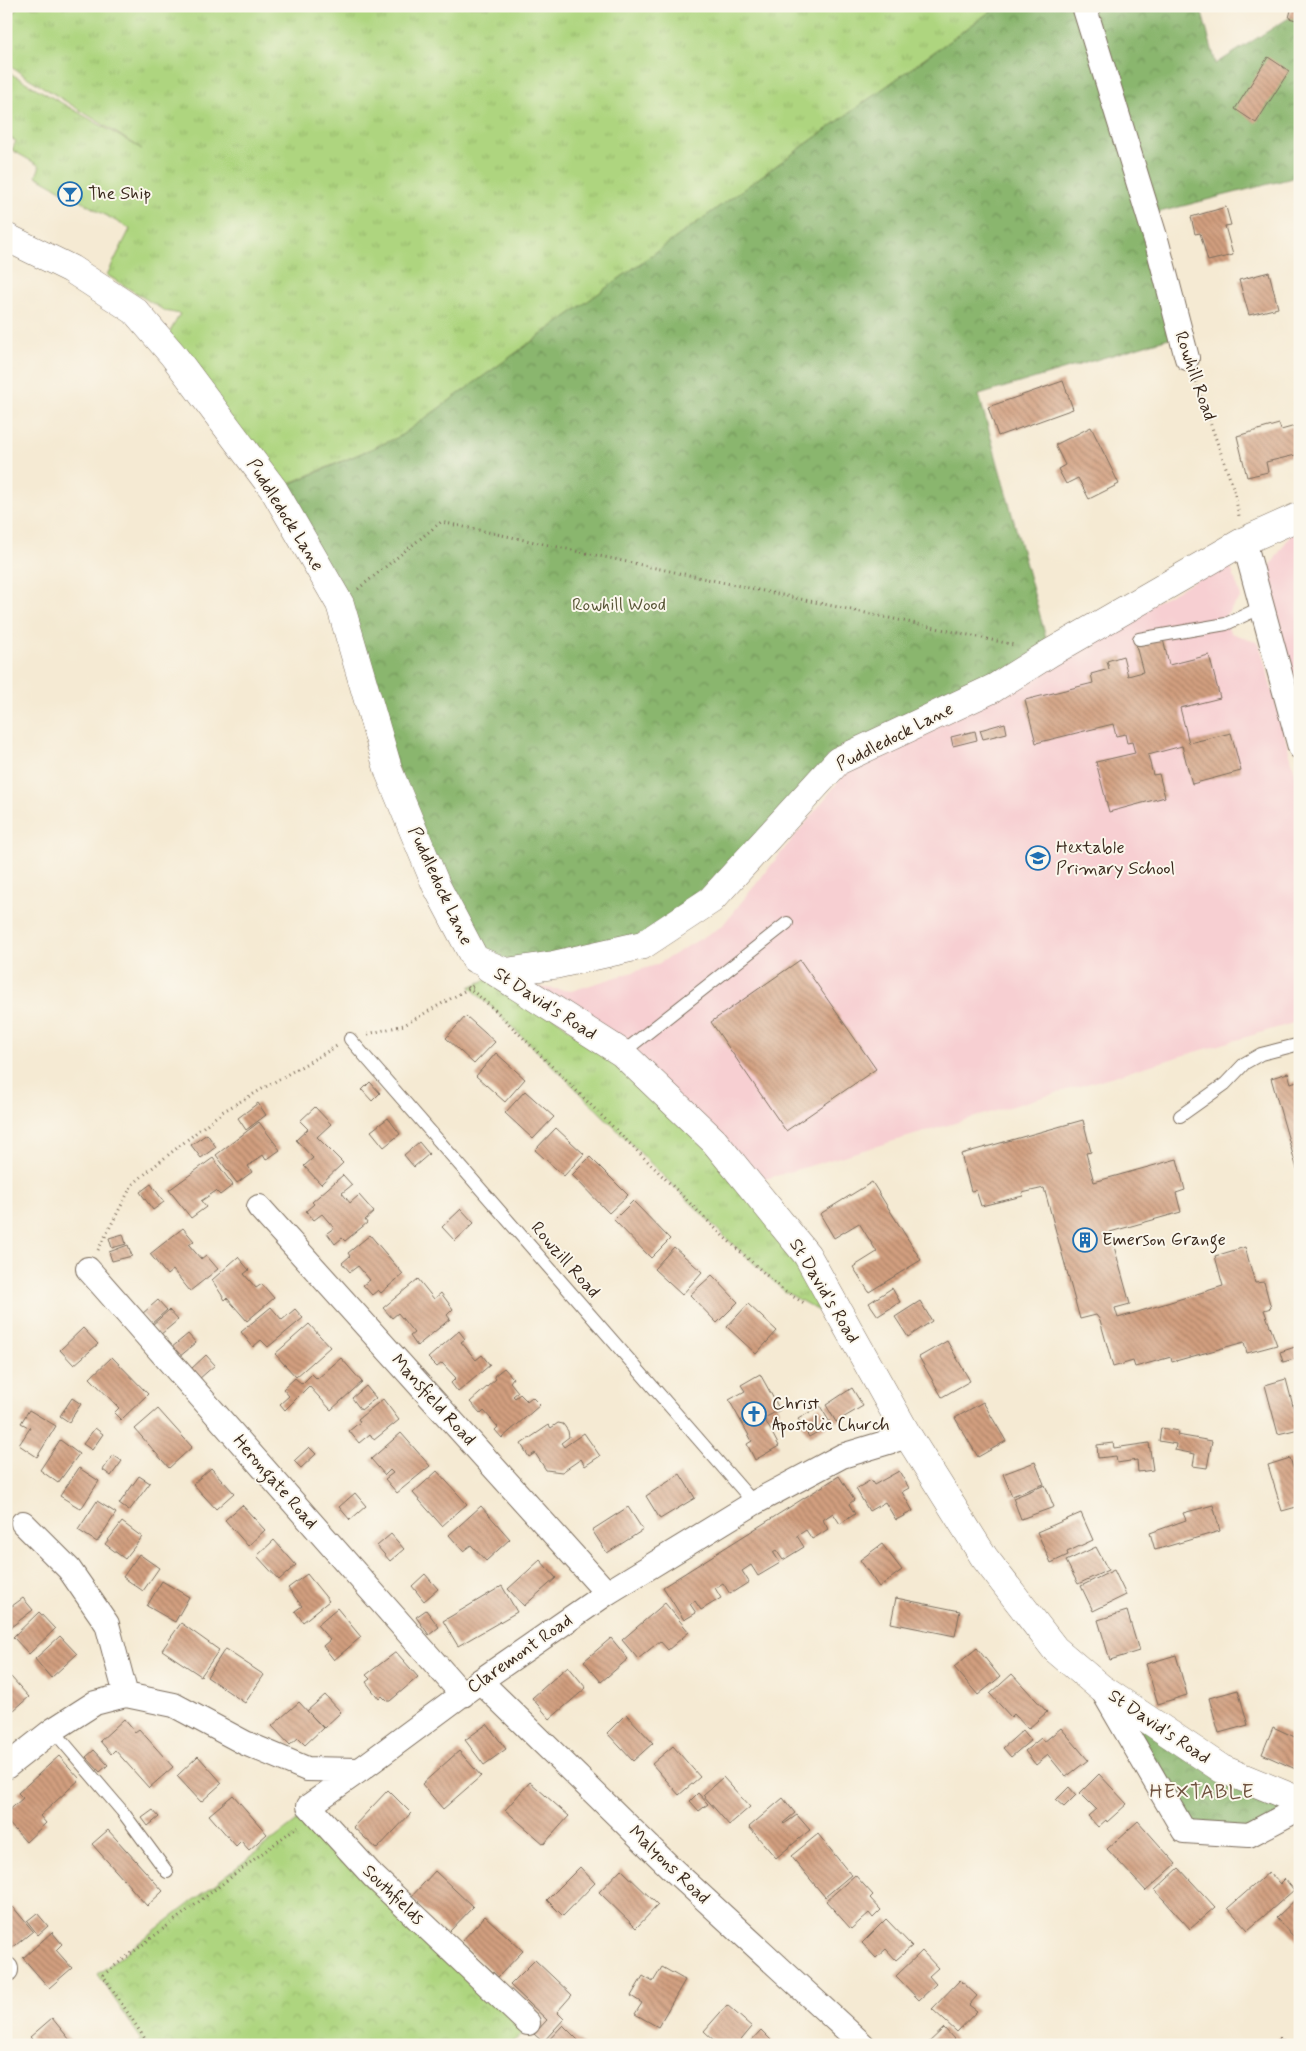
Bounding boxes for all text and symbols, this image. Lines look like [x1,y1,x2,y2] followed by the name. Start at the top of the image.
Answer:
[57,181,83,207] bar icon: The Ship
[88,182,151,206] place label: The Ship
[1169,328,1221,424] street label: Rowhill Road
[241,454,329,576] street label: Puddledock Lane
[572,593,666,617] park label: Rowhill Wood
[832,697,958,777] street label: Puddledock Lane
[402,823,478,949] street label: Puddledock Lane
[1056,836,1175,881] place label: Hextable Primary School
[1025,845,1051,871] school or university icon: Hextable Primary School
[489,962,601,1046] street label: St David's Road
[525,1217,605,1303] street label: Rowzill Road
[1072,1227,1098,1253] building icon: Emerson Grange
[1102,1228,1226,1254] place label: Emerson Grange
[783,1234,865,1348] street label: St David's Road
[385,1349,481,1451] street label: Mansfield Road
[772,1392,890,1438] place label: Christ Apostolic Church
[741,1401,767,1427] church icon: Christ Apostolic Church
[226,1430,323,1536] street label: Herongate Road
[462,1609,578,1699] street label: Claremont Road
[1103,1684,1215,1770] street label: St David's Road
[1150,1779,1254,1806] district label: HEXTABLE
[623,1820,715,1910] street label: Malyons Road
[357,1859,429,1931] street label: Southfields

